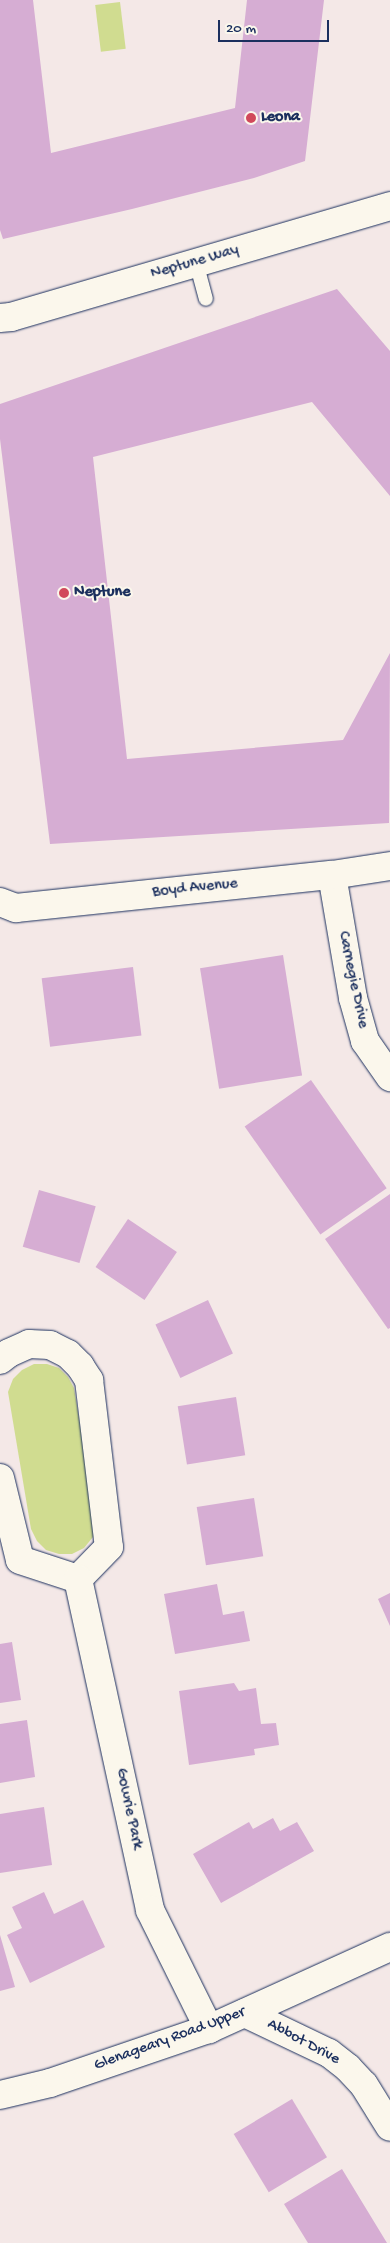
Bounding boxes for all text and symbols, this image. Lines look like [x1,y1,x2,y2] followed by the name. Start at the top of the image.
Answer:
[220,10,331,42] scale bar
[226,20,256,38] text: 20 m
[261,108,300,128] place label: Leona
[245,112,257,124] marker: Leona
[149,241,241,285] street label: Neptune Way
[74,583,130,603] place label: Neptune
[58,587,70,599] marker: Neptune
[151,875,239,903] street label: Boyd Avenue
[332,930,372,1030] street label: Carnegie Drive
[110,1767,146,1851] street label: Gowrie Park
[92,2004,248,2076] street label: Glenageary Road Upper
[263,2016,343,2070] street label: Abbot Drive

